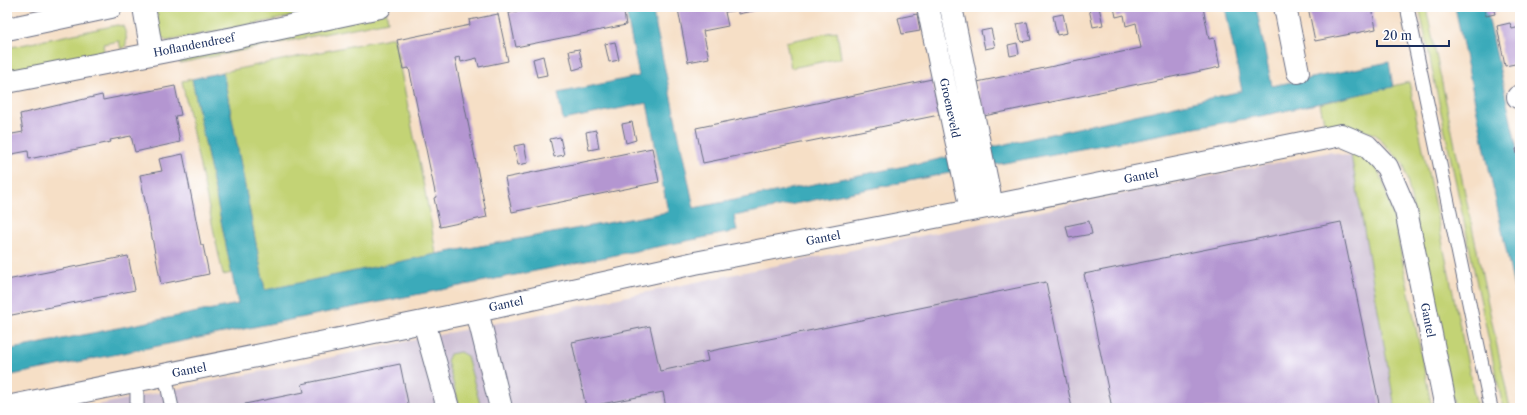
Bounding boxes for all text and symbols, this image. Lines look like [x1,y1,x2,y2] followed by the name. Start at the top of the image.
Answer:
[1377,22,1449,48] scale bar
[1383,28,1412,43] text: 20 m
[152,30,238,60] street label: Hoflandendreef
[937,77,963,140] street label: Groeneveld
[1123,166,1160,186] street label: Gantel
[805,228,842,248] street label: Gantel
[487,293,525,314] street label: Gantel
[1418,302,1438,339] street label: Gantel
[171,360,208,380] street label: Gantel

